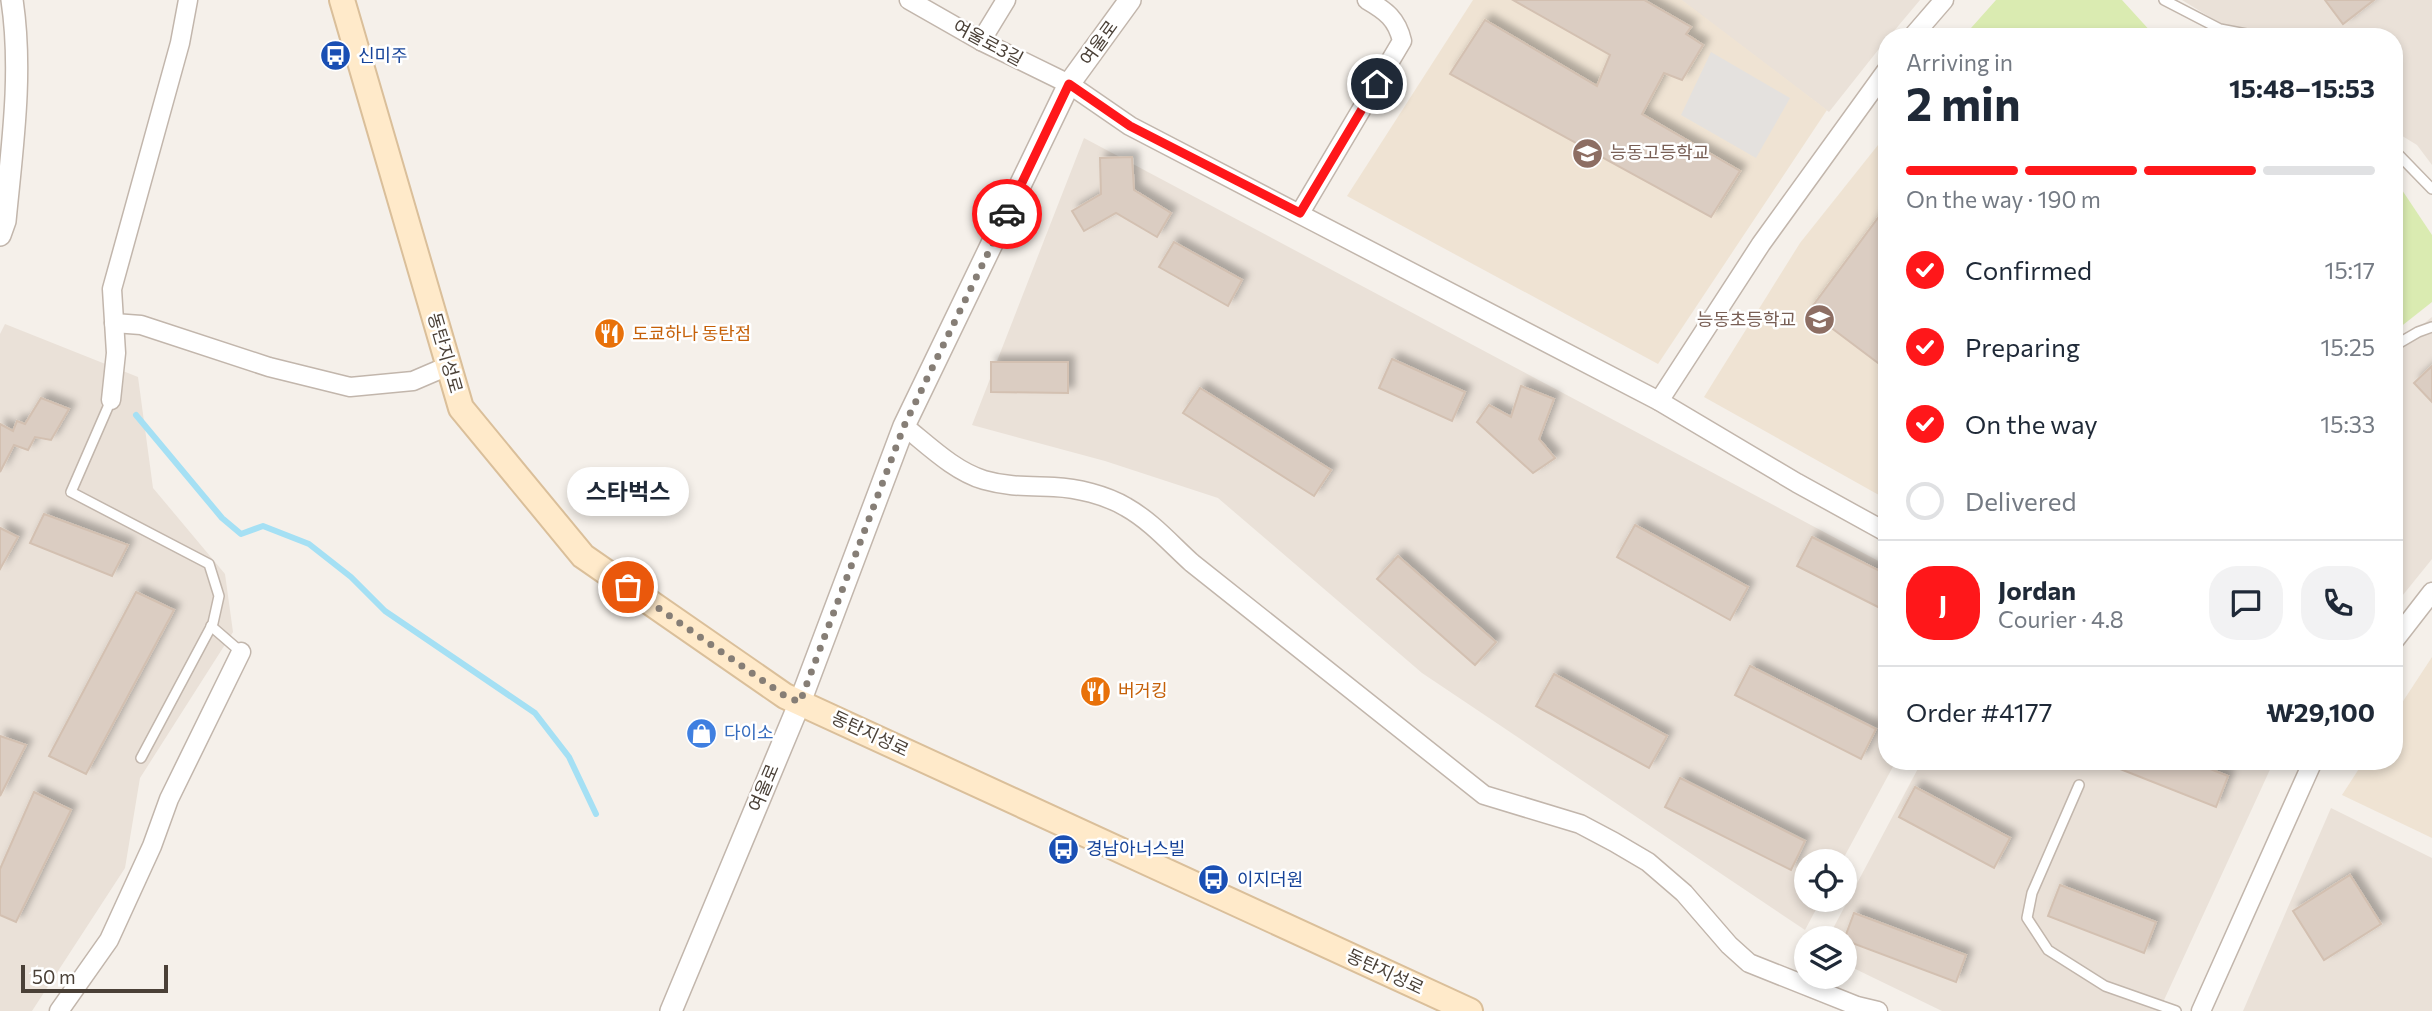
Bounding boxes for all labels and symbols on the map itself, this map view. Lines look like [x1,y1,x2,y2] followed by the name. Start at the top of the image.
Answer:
[950,14,1027,70] street label: 여울로3길
[1075,16,1122,69] street label: 여울로
[318,39,352,73] bus stop icon: 신미주
[358,44,408,66] place label: 신미주
[1347,54,1407,114] pin
[1570,136,1604,170] school or university icon: 능동고등학교
[1610,141,1709,163] place label: 능동고등학교
[972,179,1042,249] courier
[1802,303,1836,337] school or university icon: 능동초등학교
[1697,308,1796,330] place label: 능동초등학교
[424,310,468,396] street label: 동탄지성로
[592,317,626,351] restaurant icon: 도쿄하나 동탄점
[632,322,751,344] place label: 도쿄하나 동탄점
[567,468,689,517] callout: 스타벅스
[598,557,658,617] pin
[1078,674,1112,708] restaurant icon: 버거킹
[1118,679,1168,701] place label: 버거킹
[828,706,913,761] street label: 동탄지성로
[684,716,718,750] shop icon: 다이소
[724,721,774,743] place label: 다이소
[743,760,783,815] street label: 여울로
[1046,832,1080,866] bus stop icon: 경남아너스빌
[1086,837,1185,859] place label: 경남아너스빌
[1197,863,1231,897] bus stop icon: 이지더원
[1237,868,1303,890] place label: 이지더원
[1343,944,1428,999] street label: 동탄지성로
[21,962,168,994] scale bar

